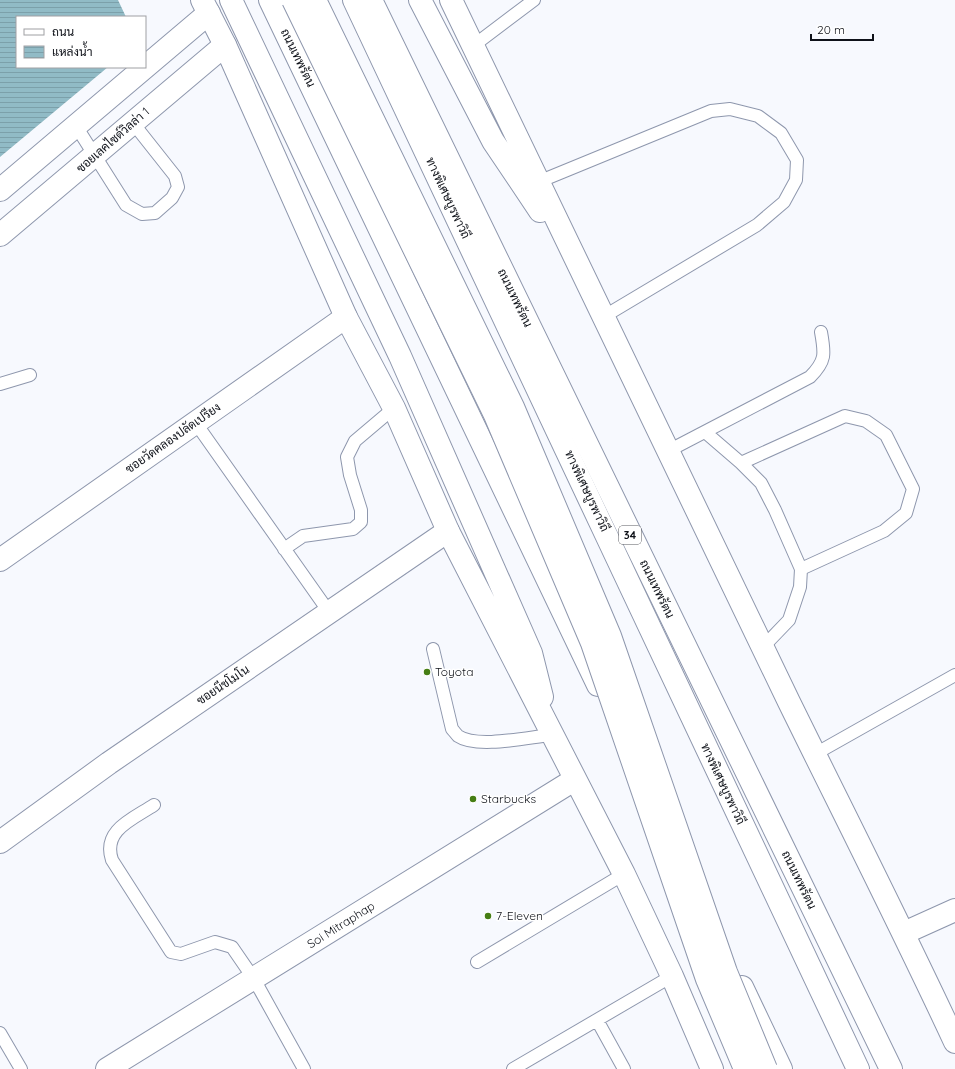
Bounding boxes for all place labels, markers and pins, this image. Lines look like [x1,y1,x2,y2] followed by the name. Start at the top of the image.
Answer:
[435,664,473,679] place label: Toyota
[422,667,432,677] marker: Toyota
[481,791,536,806] place label: Starbucks
[468,794,478,804] marker: Starbucks
[496,908,543,923] place label: 7-Eleven
[483,911,493,921] marker: 7-Eleven

